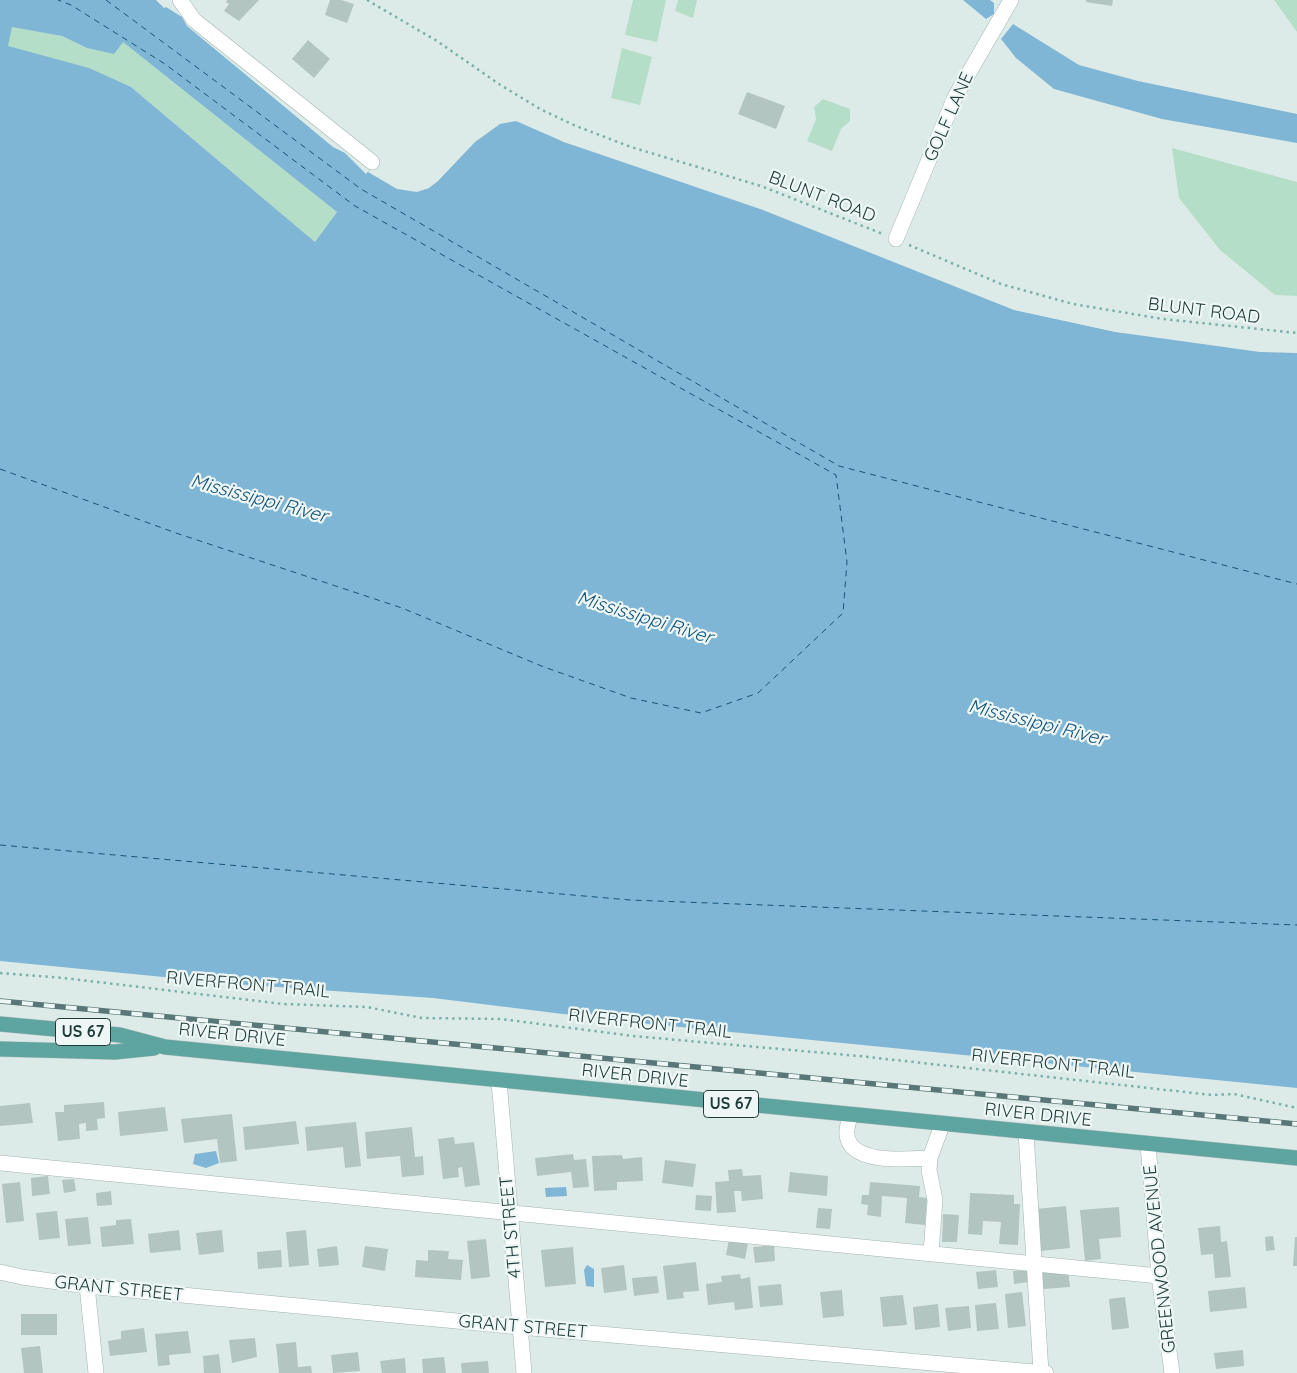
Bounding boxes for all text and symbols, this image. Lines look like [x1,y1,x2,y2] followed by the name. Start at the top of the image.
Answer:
[920,69,978,165] street label: GOLF LANE
[765,167,879,227] street label: BLUNT ROAD
[1147,293,1261,329] street label: BLUNT ROAD
[188,470,330,528] water label: Mississippi River
[574,587,716,649] water label: Mississippi River
[966,695,1108,751] water label: Mississippi River
[165,967,331,1003] street label: RIVERFRONT TRAIL
[567,1005,733,1043] street label: RIVERFRONT TRAIL
[56,1019,110,1046] road number: US 67
[177,1019,287,1051] street label: RIVER DRIVE
[970,1045,1136,1083] street label: RIVERFRONT TRAIL
[580,1060,690,1092] street label: RIVER DRIVE
[704,1090,758,1118] road number: US 67
[983,1099,1093,1131] street label: RIVER DRIVE
[1139,1164,1181,1354] street label: GREENWOOD AVENUE
[496,1175,526,1279] street label: 4TH STREET
[53,1271,185,1307] street label: GRANT STREET
[458,1311,588,1343] street label: GRANT STREET

